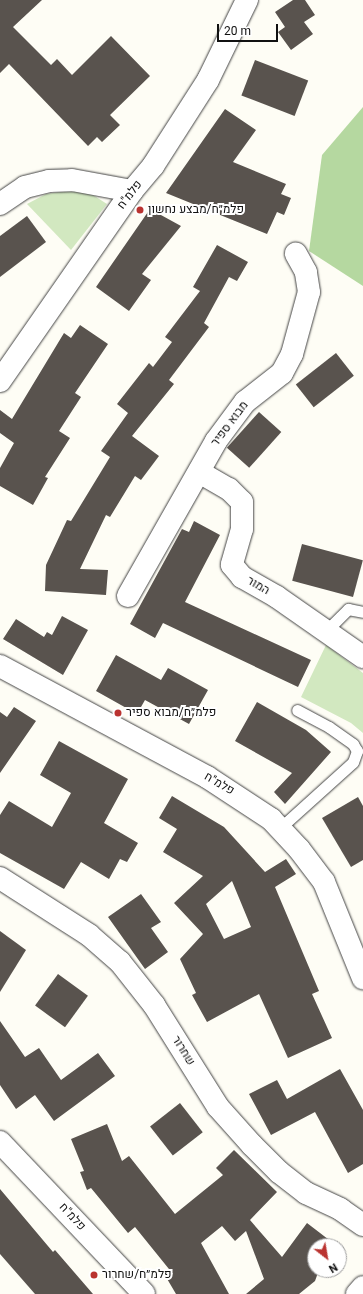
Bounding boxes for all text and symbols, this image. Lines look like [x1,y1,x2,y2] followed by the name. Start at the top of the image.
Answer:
[219,16,280,42] scale bar
[224,22,251,40] text: 20 m
[114,178,146,212] street label: פלמ"ח
[148,203,244,217] place label: פלמ״ח/מבצע נחשון
[135,205,145,215] marker: פלמ״ח/מבצע נחשון
[208,399,252,449] street label: מבוא ספיר
[244,574,272,598] street label: המור
[126,706,216,720] place label: פלמ״ח/מבוא ספיר
[113,708,123,718] marker: פלמ״ח/מבוא ספיר
[201,770,237,798] street label: פלמ"ח
[168,1034,198,1068] street label: שחרור
[56,1200,88,1234] street label: פלמ"ח
[307,1238,347,1278] north arrow
[325,1259,341,1277] text: N
[102,1268,172,1282] place label: פלמ״ח/שחרור
[89,1270,99,1280] marker: פלמ״ח/שחרור

